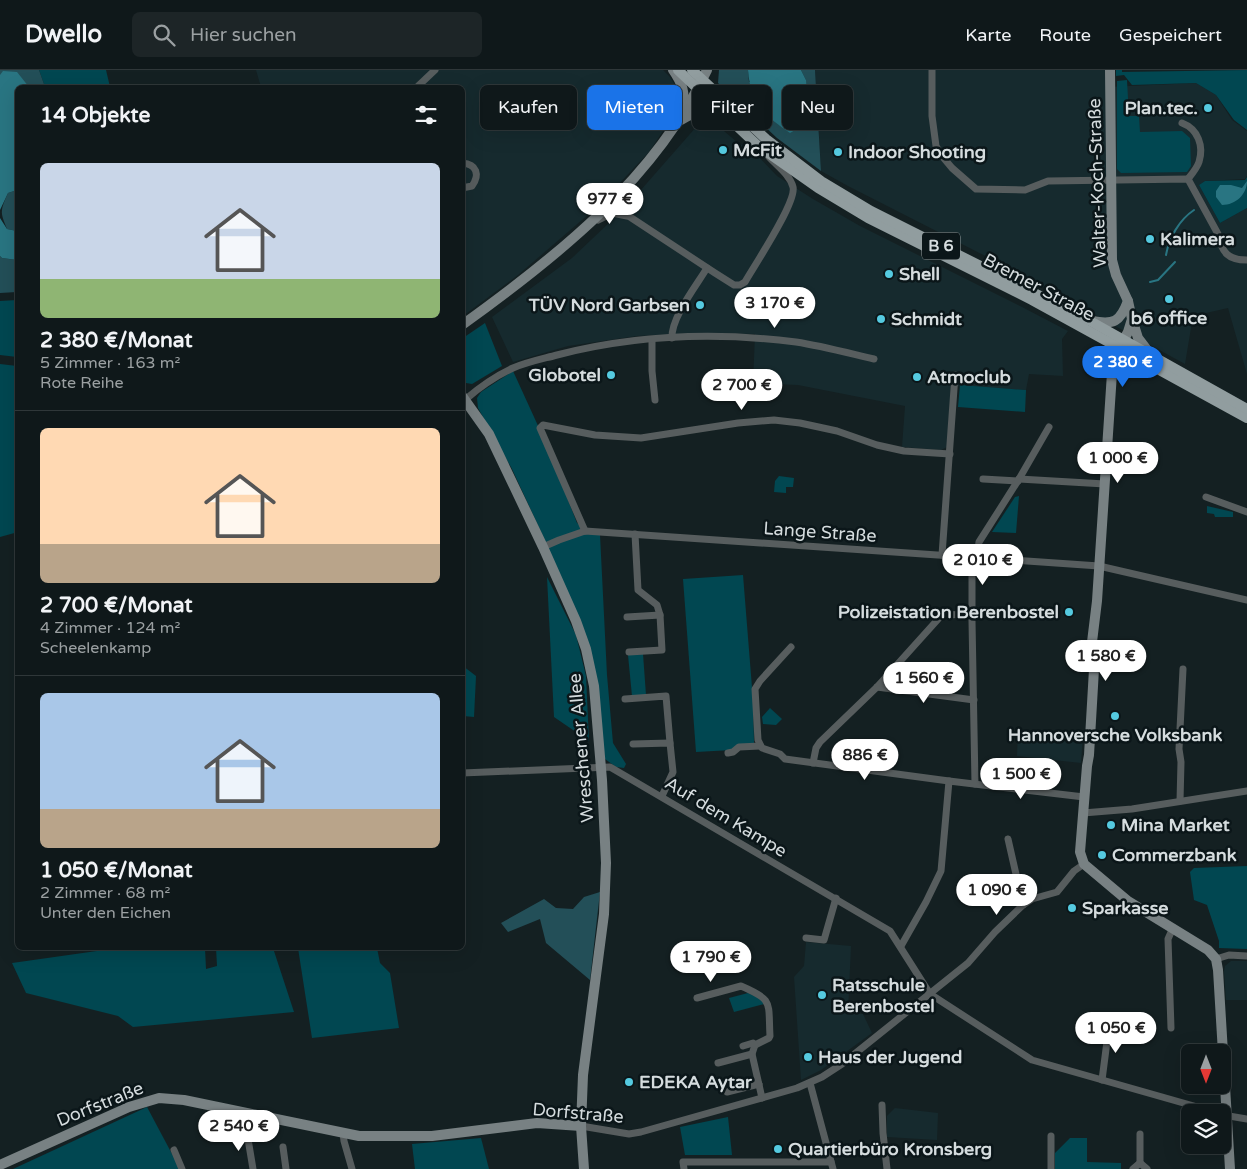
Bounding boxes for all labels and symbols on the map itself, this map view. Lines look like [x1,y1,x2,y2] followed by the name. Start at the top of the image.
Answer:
[1125,97,1198,119] place label: Plan.tec.
[1083,98,1111,268] street label: Walter-Koch-Straße
[1202,102,1214,114] marker: Plan.tec.
[733,139,782,161] place label: McFit
[848,141,986,163] place label: Indoor Shooting
[717,144,729,156] marker: McFit
[832,146,844,158] marker: Indoor Shooting
[575,182,645,225] pin: 977 €
[1160,228,1235,250] place label: Kalimera
[922,232,960,260] road number: B 6
[1144,233,1156,245] marker: Kalimera
[979,248,1099,326] street label: Bremer Straße
[899,263,940,285] place label: Shell
[883,268,895,280] marker: Shell
[729,286,821,329] pin: 3 170 €
[1163,293,1175,305] marker: b6 office
[528,294,690,316] place label: TÜV Nord Garbsen
[694,299,706,311] marker: TÜV Nord Garbsen
[1131,307,1207,329] place label: b6 office
[891,308,962,330] place label: Schmidt
[875,313,887,325] marker: Schmidt
[1077,346,1169,388] pin: 2 380 €
[528,364,601,386] place label: Globotel
[927,366,1011,388] place label: Atmoclub
[696,368,788,411] pin: 2 700 €
[605,369,617,381] marker: Globotel
[911,371,923,383] marker: Atmoclub
[1072,442,1164,484] pin: 1 000 €
[763,517,877,547] street label: Lange Straße
[937,544,1029,586] pin: 2 010 €
[838,601,1059,623] place label: Polizeistation Berenbostel
[1063,606,1075,618] marker: Polizeistation Berenbostel
[1060,640,1152,682] pin: 1 580 €
[878,662,970,704] pin: 1 560 €
[564,672,598,824] street label: Wreschener Allee
[1109,710,1121,722] marker: Hannoversche Volksbank
[1008,724,1222,746] place label: Hannoversche Volksbank
[830,738,900,781] pin: 886 €
[975,758,1067,800] pin: 1 500 €
[661,772,791,862] street label: Auf dem Kampe
[1121,814,1230,836] place label: Mina Market
[1105,819,1117,831] marker: Mina Market
[1112,844,1237,866] place label: Commerzbank
[1096,849,1108,861] marker: Commerzbank
[951,874,1043,916] pin: 1 090 €
[1082,897,1169,919] place label: Sparkasse
[1066,902,1078,914] marker: Sparkasse
[665,940,757,983] pin: 1 790 €
[832,974,935,1017] place label: Ratsschule Berenbostel
[816,989,828,1001] marker: Ratsschule Berenbostel
[1070,1012,1162,1054] pin: 1 050 €
[1181,1044,1231,1094] north arrow
[818,1046,962,1068] place label: Haus der Jugend
[802,1051,814,1063] marker: Haus der Jugend
[639,1071,753,1093] place label: EDEKA Aytar
[623,1076,635,1088] marker: EDEKA Aytar
[53,1077,147,1131] street label: Dorfstraße
[531,1098,625,1128] street label: Dorfstraße
[193,1110,285,1152] pin: 2 540 €
[788,1138,992,1160] place label: Quartierbüro Kronsberg
[772,1143,784,1155] marker: Quartierbüro Kronsberg

